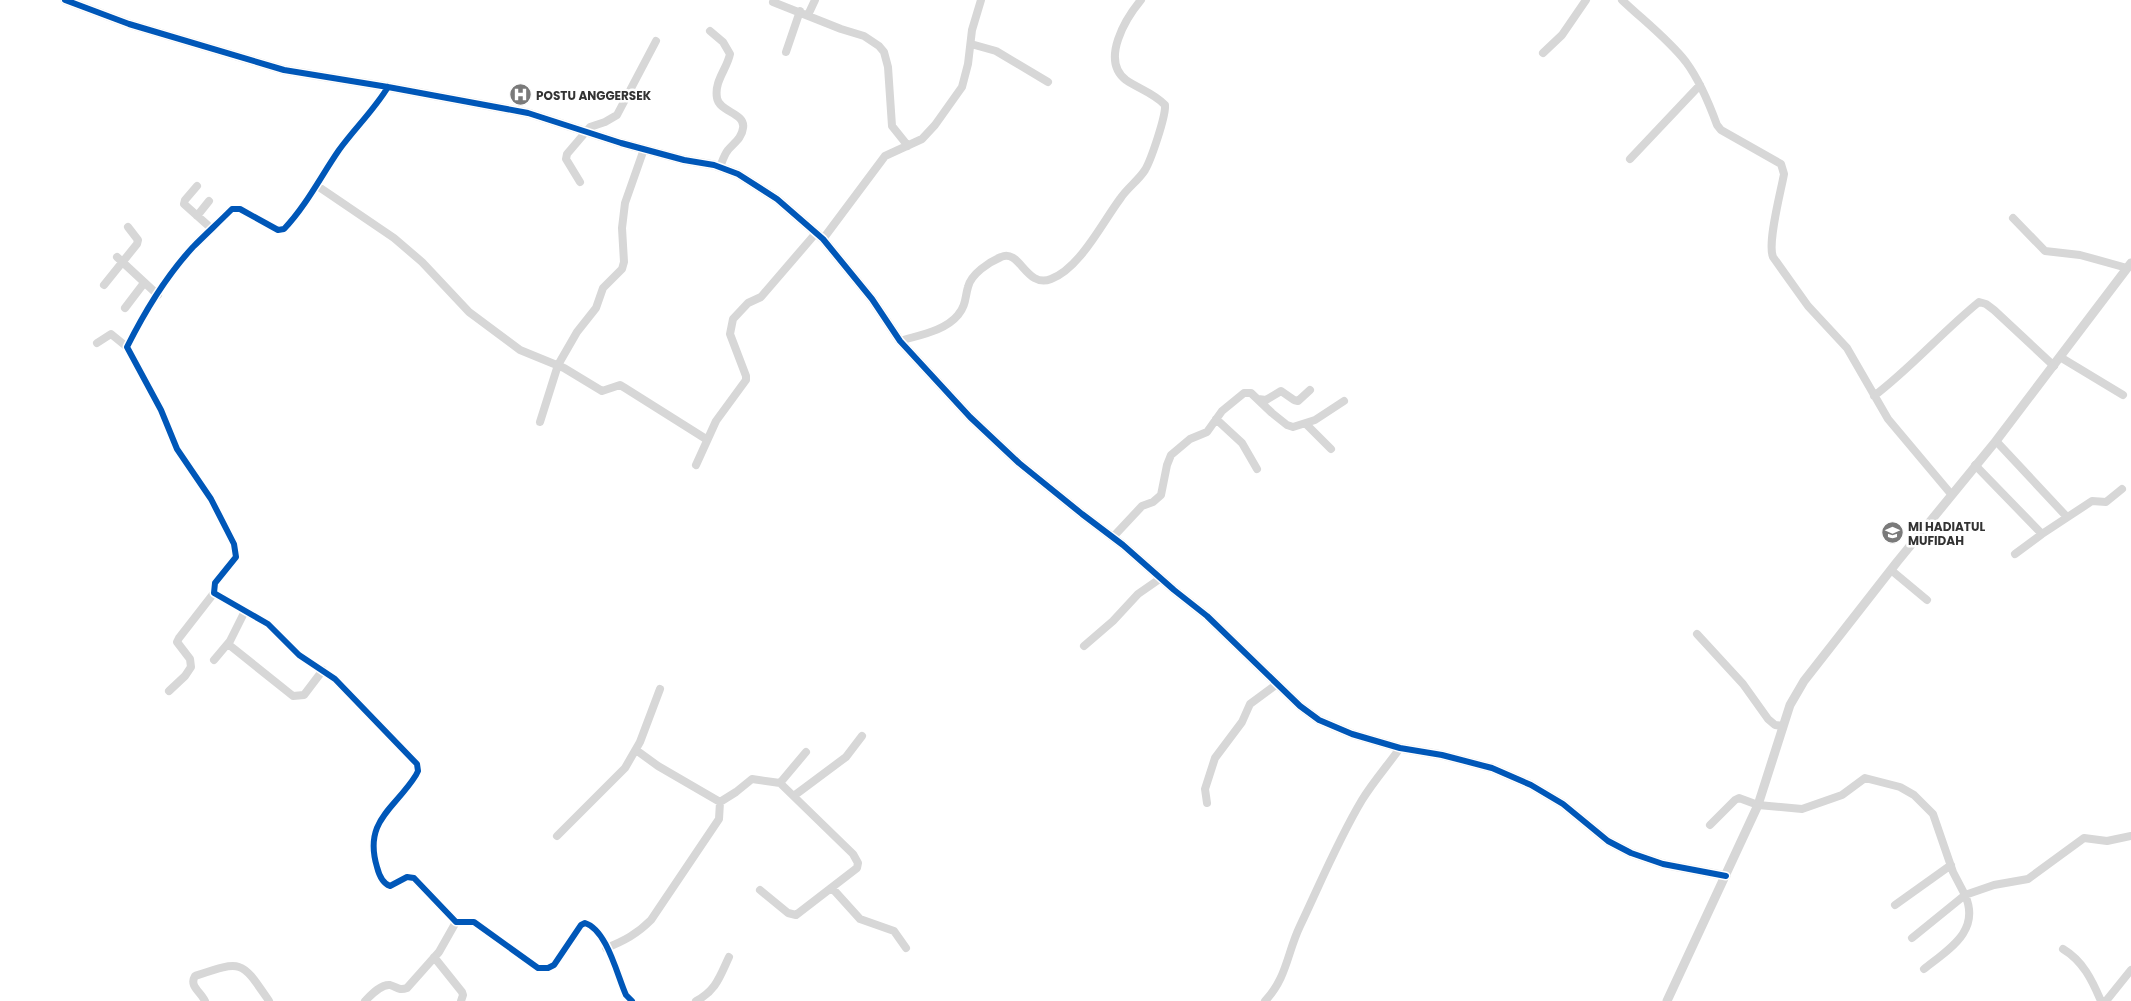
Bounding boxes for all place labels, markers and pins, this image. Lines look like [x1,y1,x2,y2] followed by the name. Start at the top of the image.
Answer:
[508,83,532,107] hospital icon: POSTU ANGGERSEK
[536,87,652,104] place label: POSTU ANGGERSEK
[1908,518,1985,549] place label: MI HADIATUL MUFIDAH
[1880,521,1904,545] school or university icon: MI HADIATUL MUFIDAH

